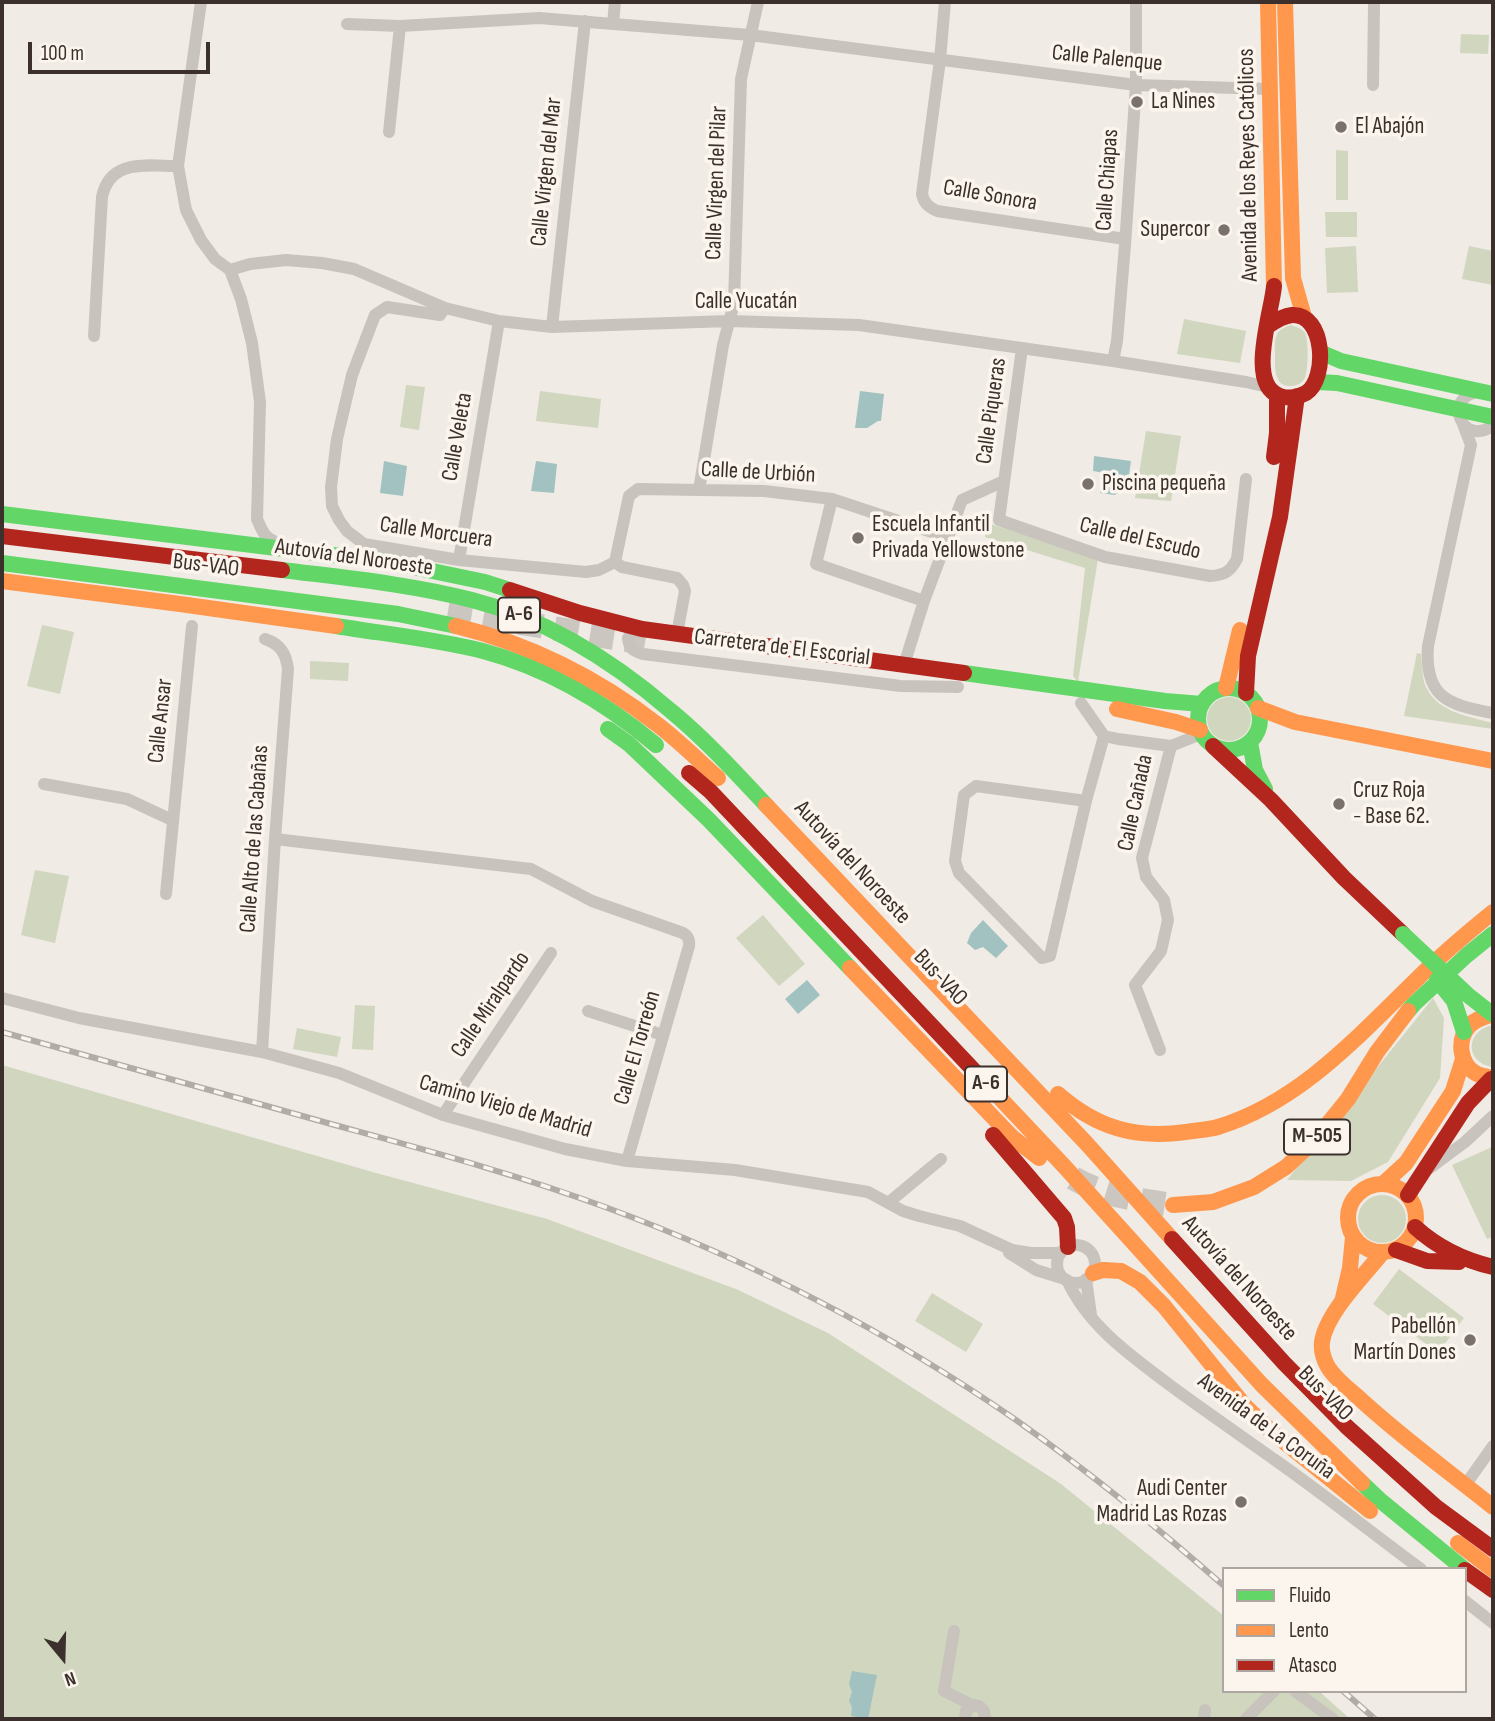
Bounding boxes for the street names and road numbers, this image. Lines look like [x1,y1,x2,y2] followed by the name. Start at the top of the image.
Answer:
[1050,39,1164,79] street label: Calle Palenque
[1233,48,1265,282] street label: Avenida de los Reyes Católicos
[525,96,569,248] street label: Calle Virgen del Mar
[701,106,733,260] street label: Calle Virgen del Pilar
[1091,128,1125,232] street label: Calle Chiapas
[941,174,1039,218] street label: Calle Sonora
[695,288,797,316] street label: Calle Yucatán
[971,356,1013,466] street label: Calle Piqueras
[437,391,479,483] street label: Calle Veleta
[700,456,816,490] street label: Calle de Urbión
[378,511,494,555] street label: Calle Morcuera
[1077,512,1203,566] street label: Calle del Escudo
[273,533,435,583] street label: Autovía del Noroeste
[171,548,241,584] street label: Bus-VAO
[498,598,540,632] road number: A-6
[693,624,871,672] street label: Carretera de El Escorial
[143,677,179,765] street label: Calle Ansar
[235,744,275,934] street label: Calle Alto de las Cabañas
[1112,752,1160,854] street label: Calle Cañada
[788,796,916,930] street label: Autovía del Noroeste
[907,944,973,1012] street label: Bus-VAO
[445,947,537,1063] street label: Calle Miralpardo
[609,988,667,1108] street label: Calle El Torreón
[965,1066,1007,1102] road number: A-6
[416,1069,594,1145] street label: Camino Viejo de Madrid
[1284,1120,1350,1154] road number: M-505
[1176,1211,1302,1347] street label: Autovía del Noroeste
[1292,1361,1358,1427] street label: Bus-VAO
[1192,1368,1340,1486] street label: Avenida de La Coruña

